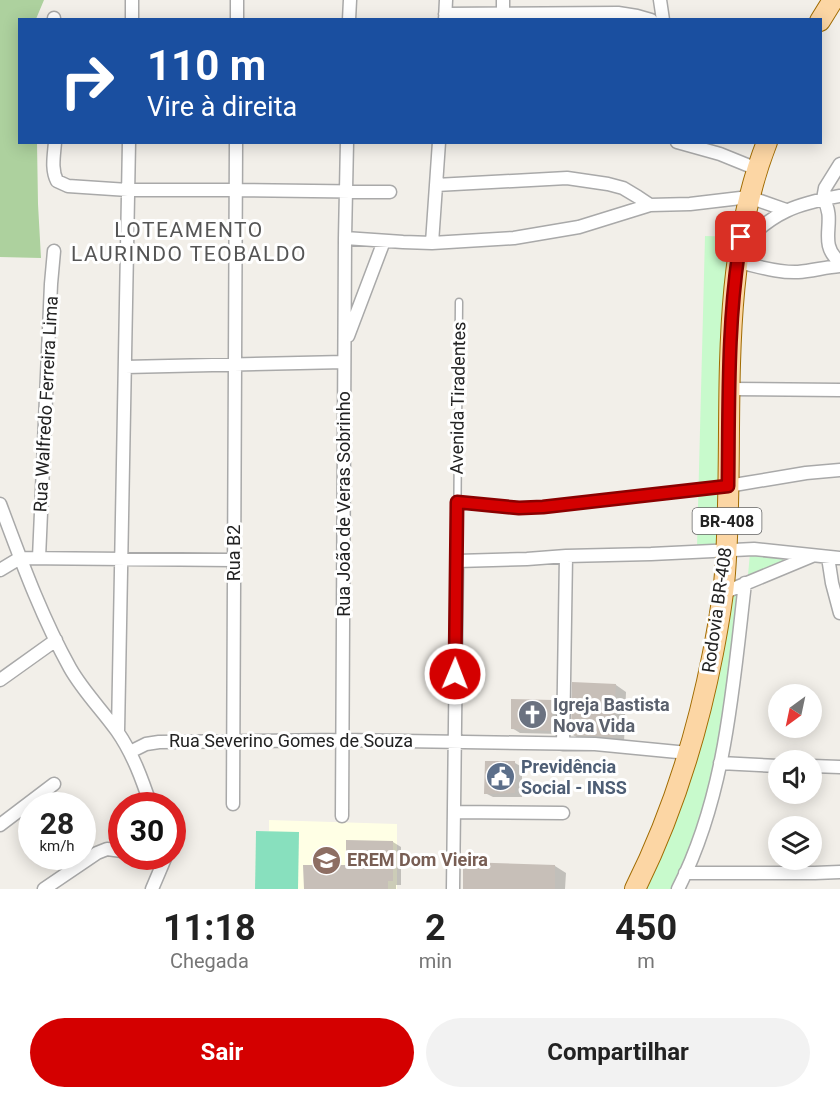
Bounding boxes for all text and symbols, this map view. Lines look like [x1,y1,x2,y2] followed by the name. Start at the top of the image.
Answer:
[147,41,266,90] text: 110 m
[48,42,126,120] icon: right
[147,91,297,123] text: Vire à direita
[715,211,766,262] pin
[71,218,307,266] district label: LOTEAMENTO LAURINDO TEOBALDO
[724,220,757,253] icon: arrive
[29,295,62,513] street label: Rua Walfredo Ferreira Lima
[446,321,469,475] street label: Avenida Tiradentes
[333,391,354,617] street label: Rua João de Veras Sobrinho
[692,508,762,534] road number: BR-408
[223,525,244,581] street label: Rua B2
[697,546,736,674] street label: Rodovia BR-408
[423,642,487,706] position arrow
[768,684,822,738] north arrow
[768,684,822,870] map controls
[553,694,670,736] place label: Igreja Bastista Nova Vida
[516,699,548,731] church icon: Igreja Bastista Nova Vida
[169,730,413,751] street label: Rua Severino Gomes de Souza
[768,750,822,804] button: sound
[521,756,627,798] place label: Previdência Social - INSS
[484,761,516,793] public building icon: Previdência Social - INSS
[108,792,186,870] speed limit sign: 30
[40,806,74,841] text: 28
[768,816,822,870] button: layers
[39,837,75,855] text: km/h
[310,844,342,876] school or university icon: EREM Dom Vieira
[347,849,488,870] place label: EREM Dom Vieira
[163,907,256,949] text: 11:18
[425,907,446,949] text: 2
[615,907,677,949] text: 450
[170,949,249,973] text: Chegada
[419,949,452,973] text: min
[637,949,655,973] text: m
[30,1018,414,1087] button: Sair
[426,1018,810,1087] button: Compartilhar

